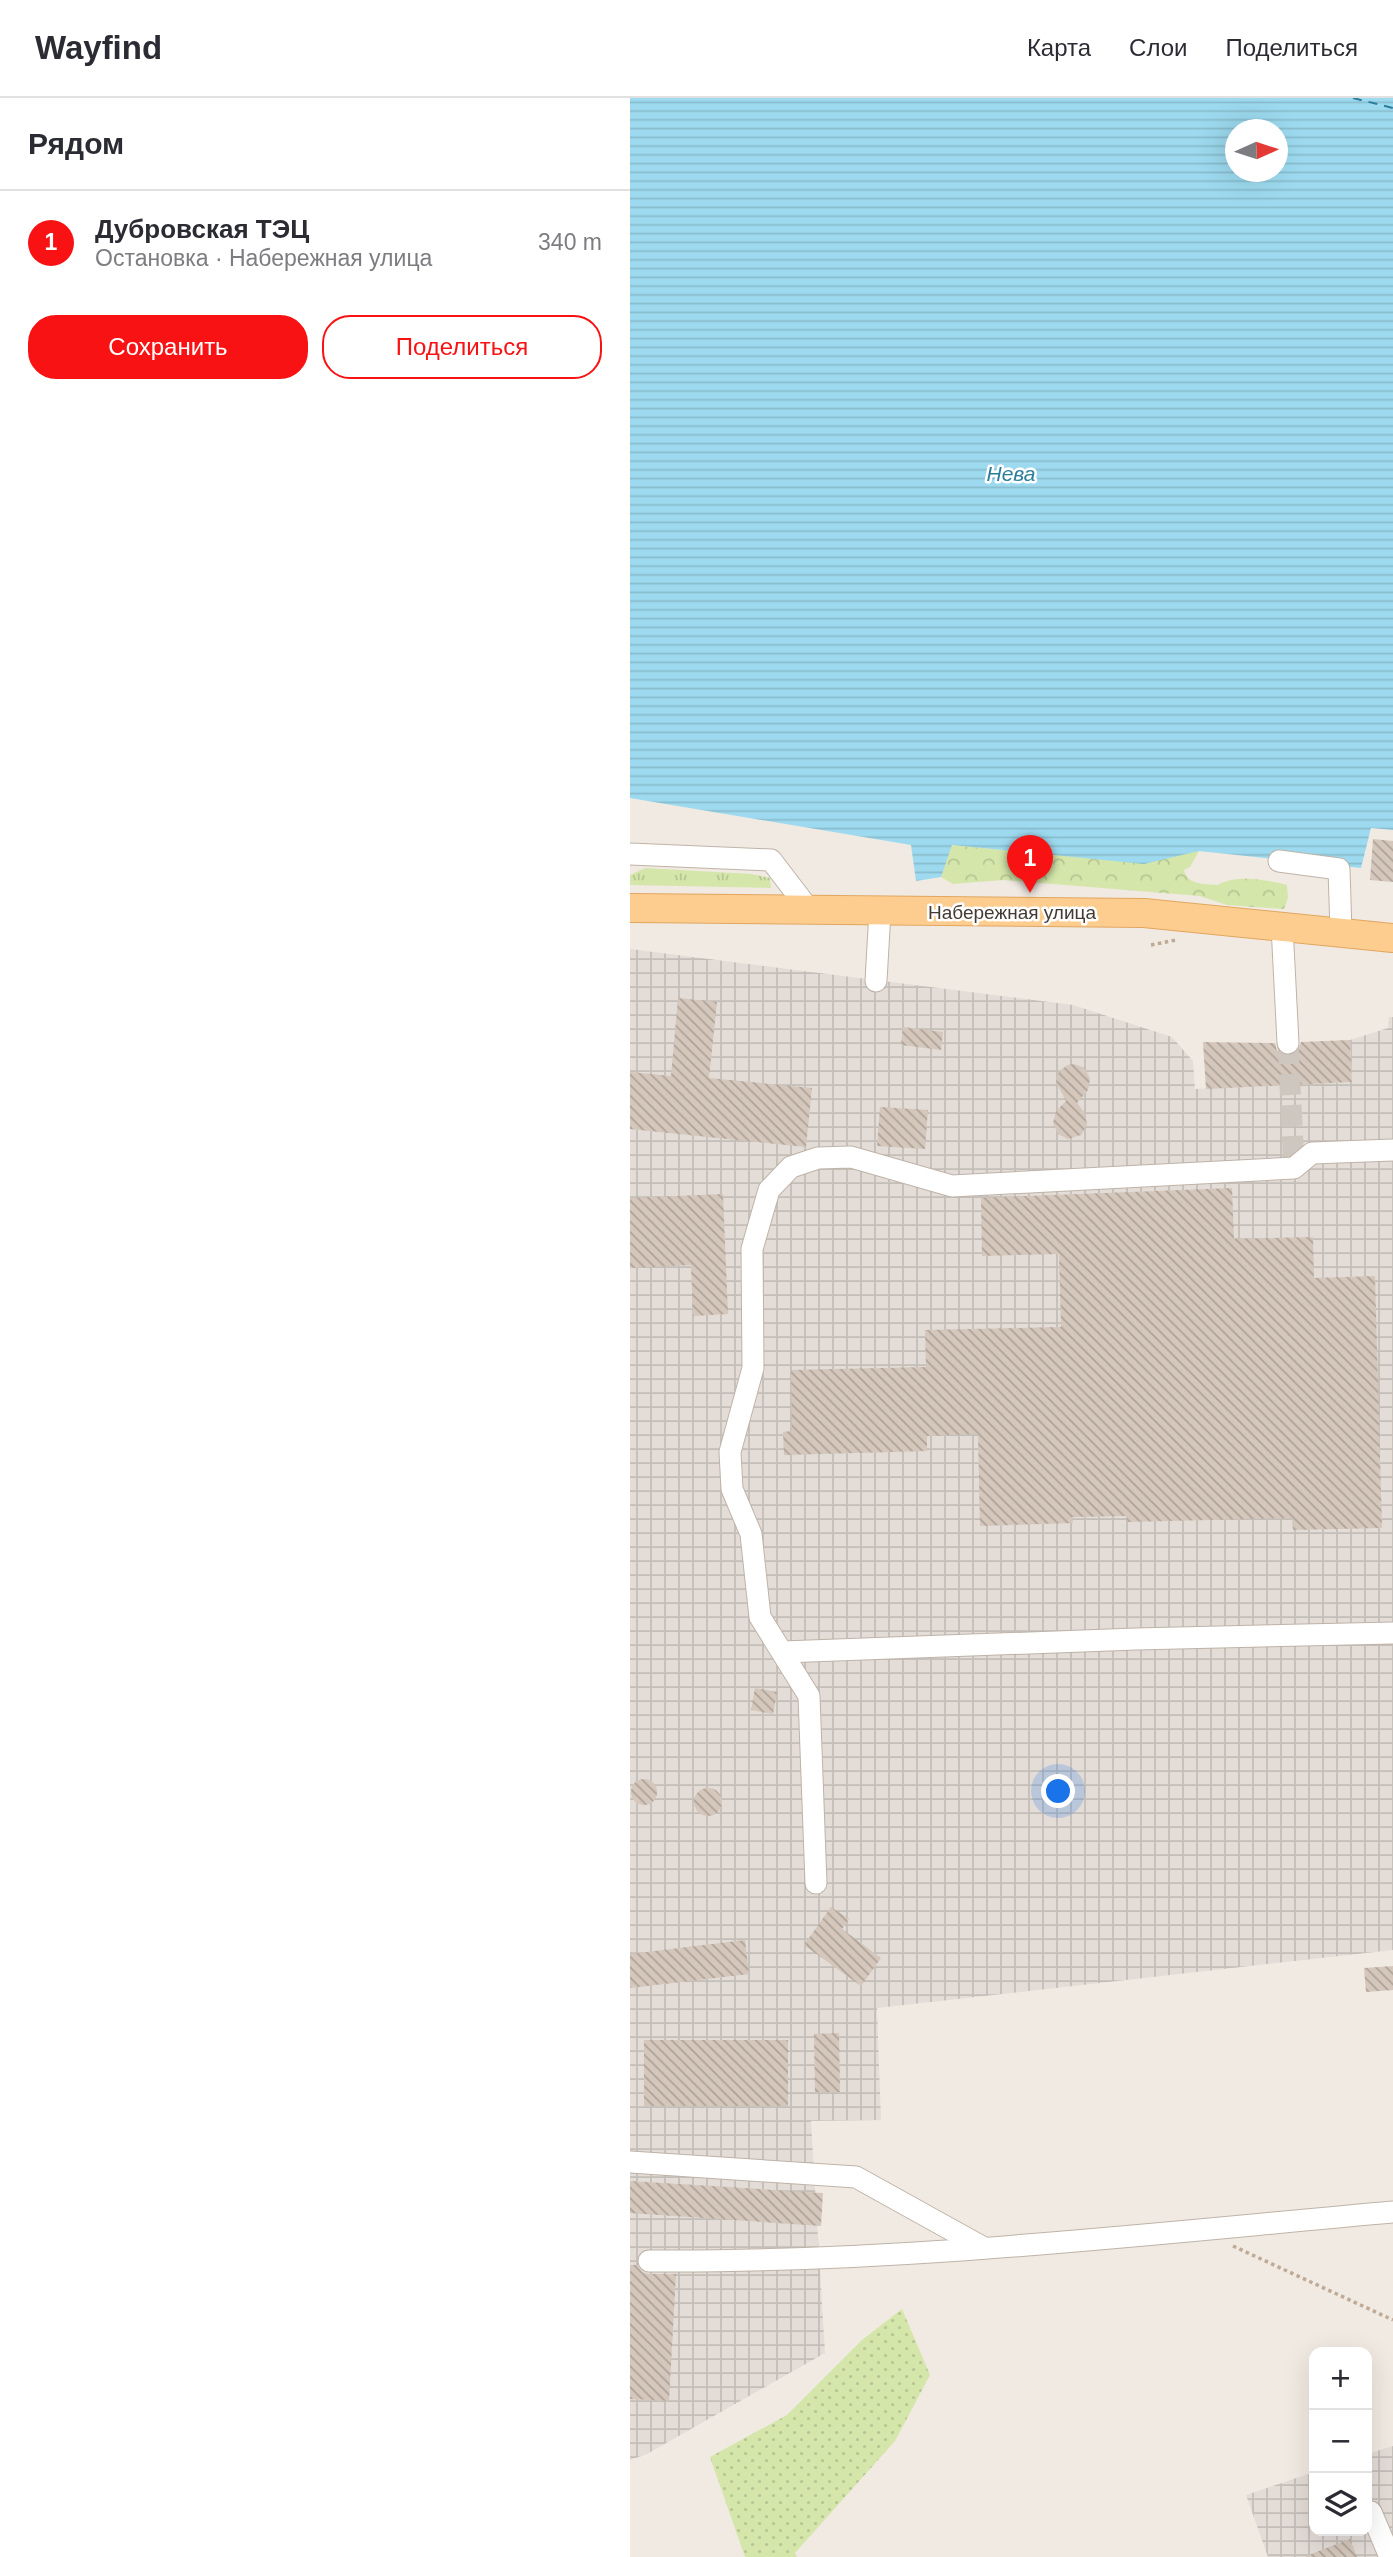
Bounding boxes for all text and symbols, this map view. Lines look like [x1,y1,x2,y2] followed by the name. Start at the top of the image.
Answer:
[35,29,162,66] text: Wayfind
[1027,34,1091,61] text: Карта
[1129,34,1187,61] text: Слои
[1225,34,1358,61] text: Поделиться
[1225,119,1288,182] north arrow
[28,127,124,160] text: Рядом
[95,214,309,244] text: Дубровская ТЭЦ
[45,229,57,255] text: 1
[538,229,602,255] text: 340 m
[95,245,432,271] text: Остановка · Набережная улица
[28,315,308,379] button: Сохранить
[322,315,602,379] button: Поделиться
[986,462,1036,485] water label: Нева
[1007,835,1053,893] pin: 1
[928,902,1096,923] street label: Набережная улица
[1041,1774,1075,1808] your location
[1309,2347,1372,2536] map controls
[1309,2347,1372,2410] button: +
[1309,2410,1372,2473] button: −
[1309,2473,1372,2536] button: layers

